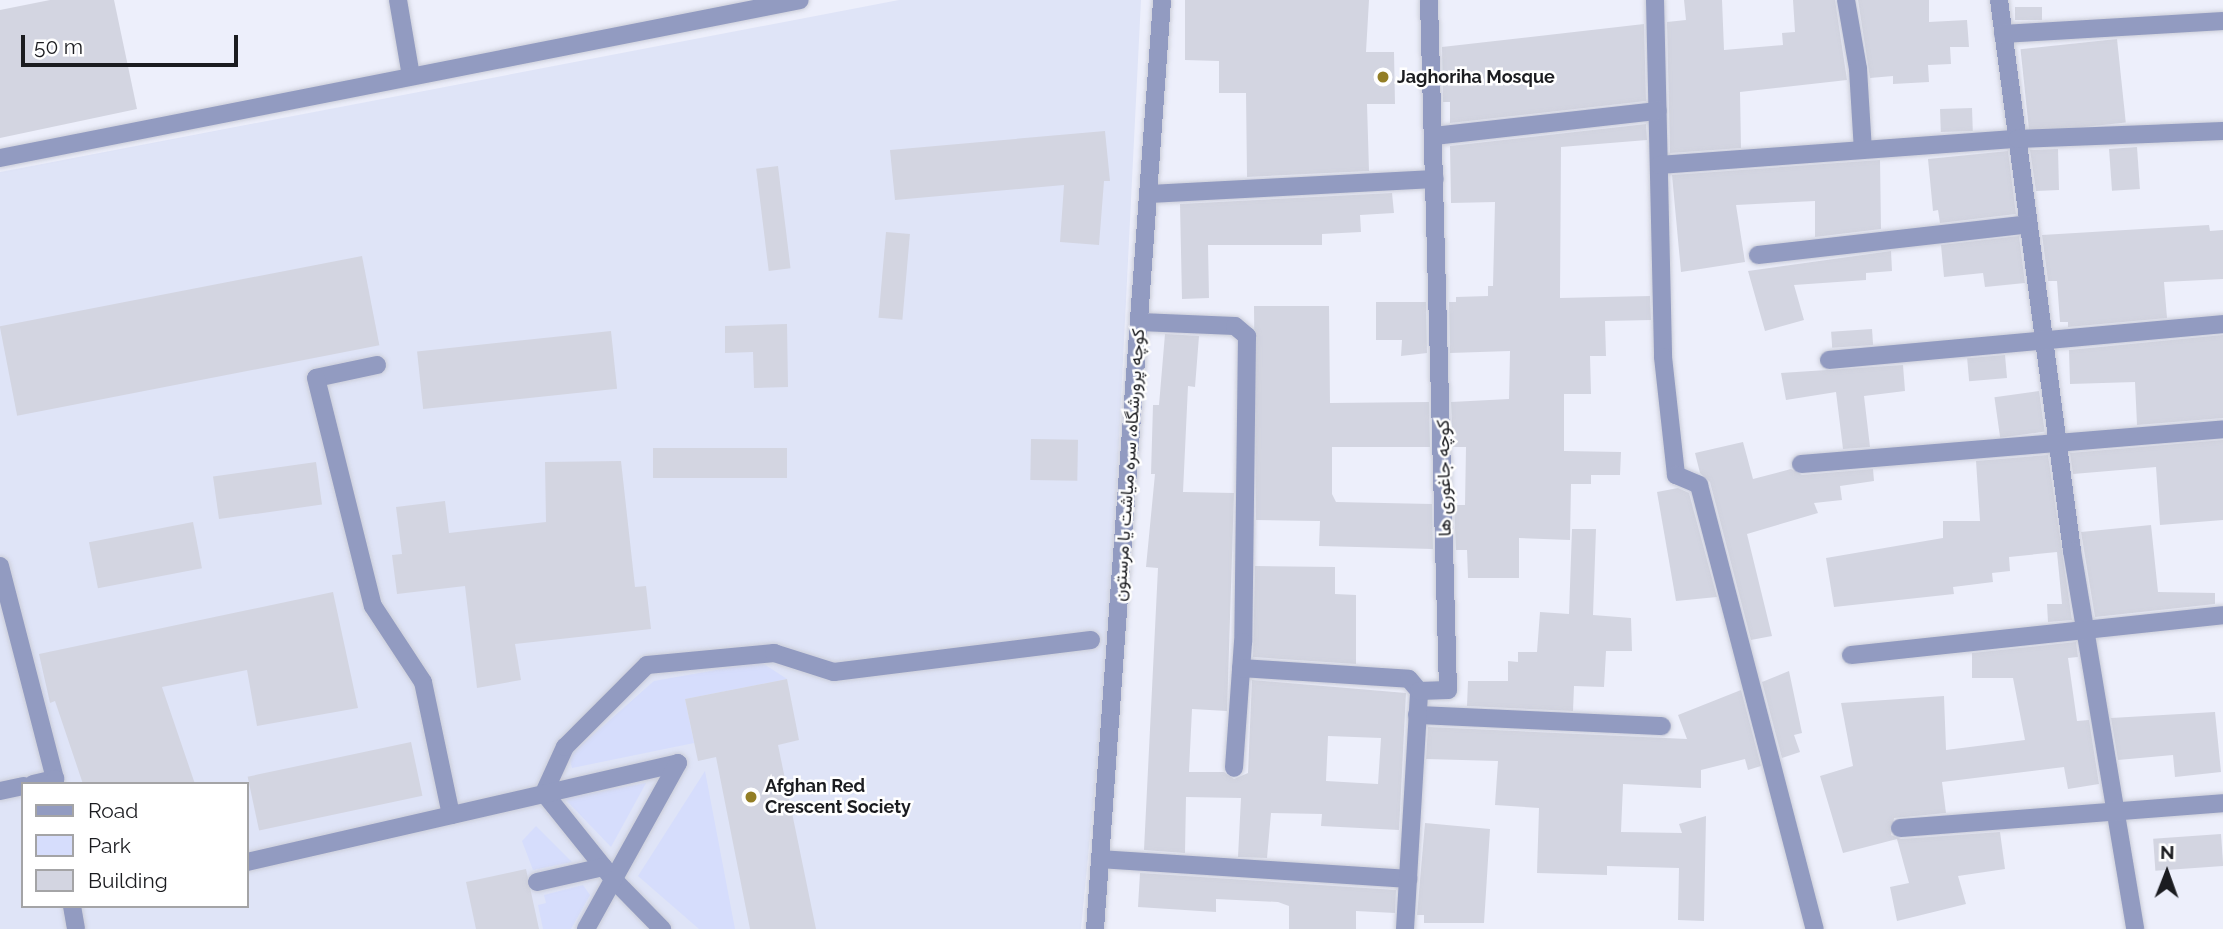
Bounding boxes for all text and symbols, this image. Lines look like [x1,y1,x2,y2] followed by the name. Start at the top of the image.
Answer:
[24,21,242,65] scale bar
[34,34,83,59] text: 50 m
[1397,66,1555,88] place label: Jaghoriha Mosque
[1375,69,1391,85] marker: Jaghoriha Mosque
[1109,328,1149,602] street label: کوچه پرورشگاه، سره میاشت یا مرستون
[1432,419,1456,537] street label: کوچه جاغوری ها
[765,776,911,818] place label: Afghan Red Crescent Society
[21,782,248,908] legend
[743,789,759,805] marker: Afghan Red Crescent Society
[88,798,138,823] text: Road
[88,833,131,858] text: Park
[2132,838,2202,908] north arrow
[2160,841,2175,863] text: N
[88,868,168,893] text: Building

